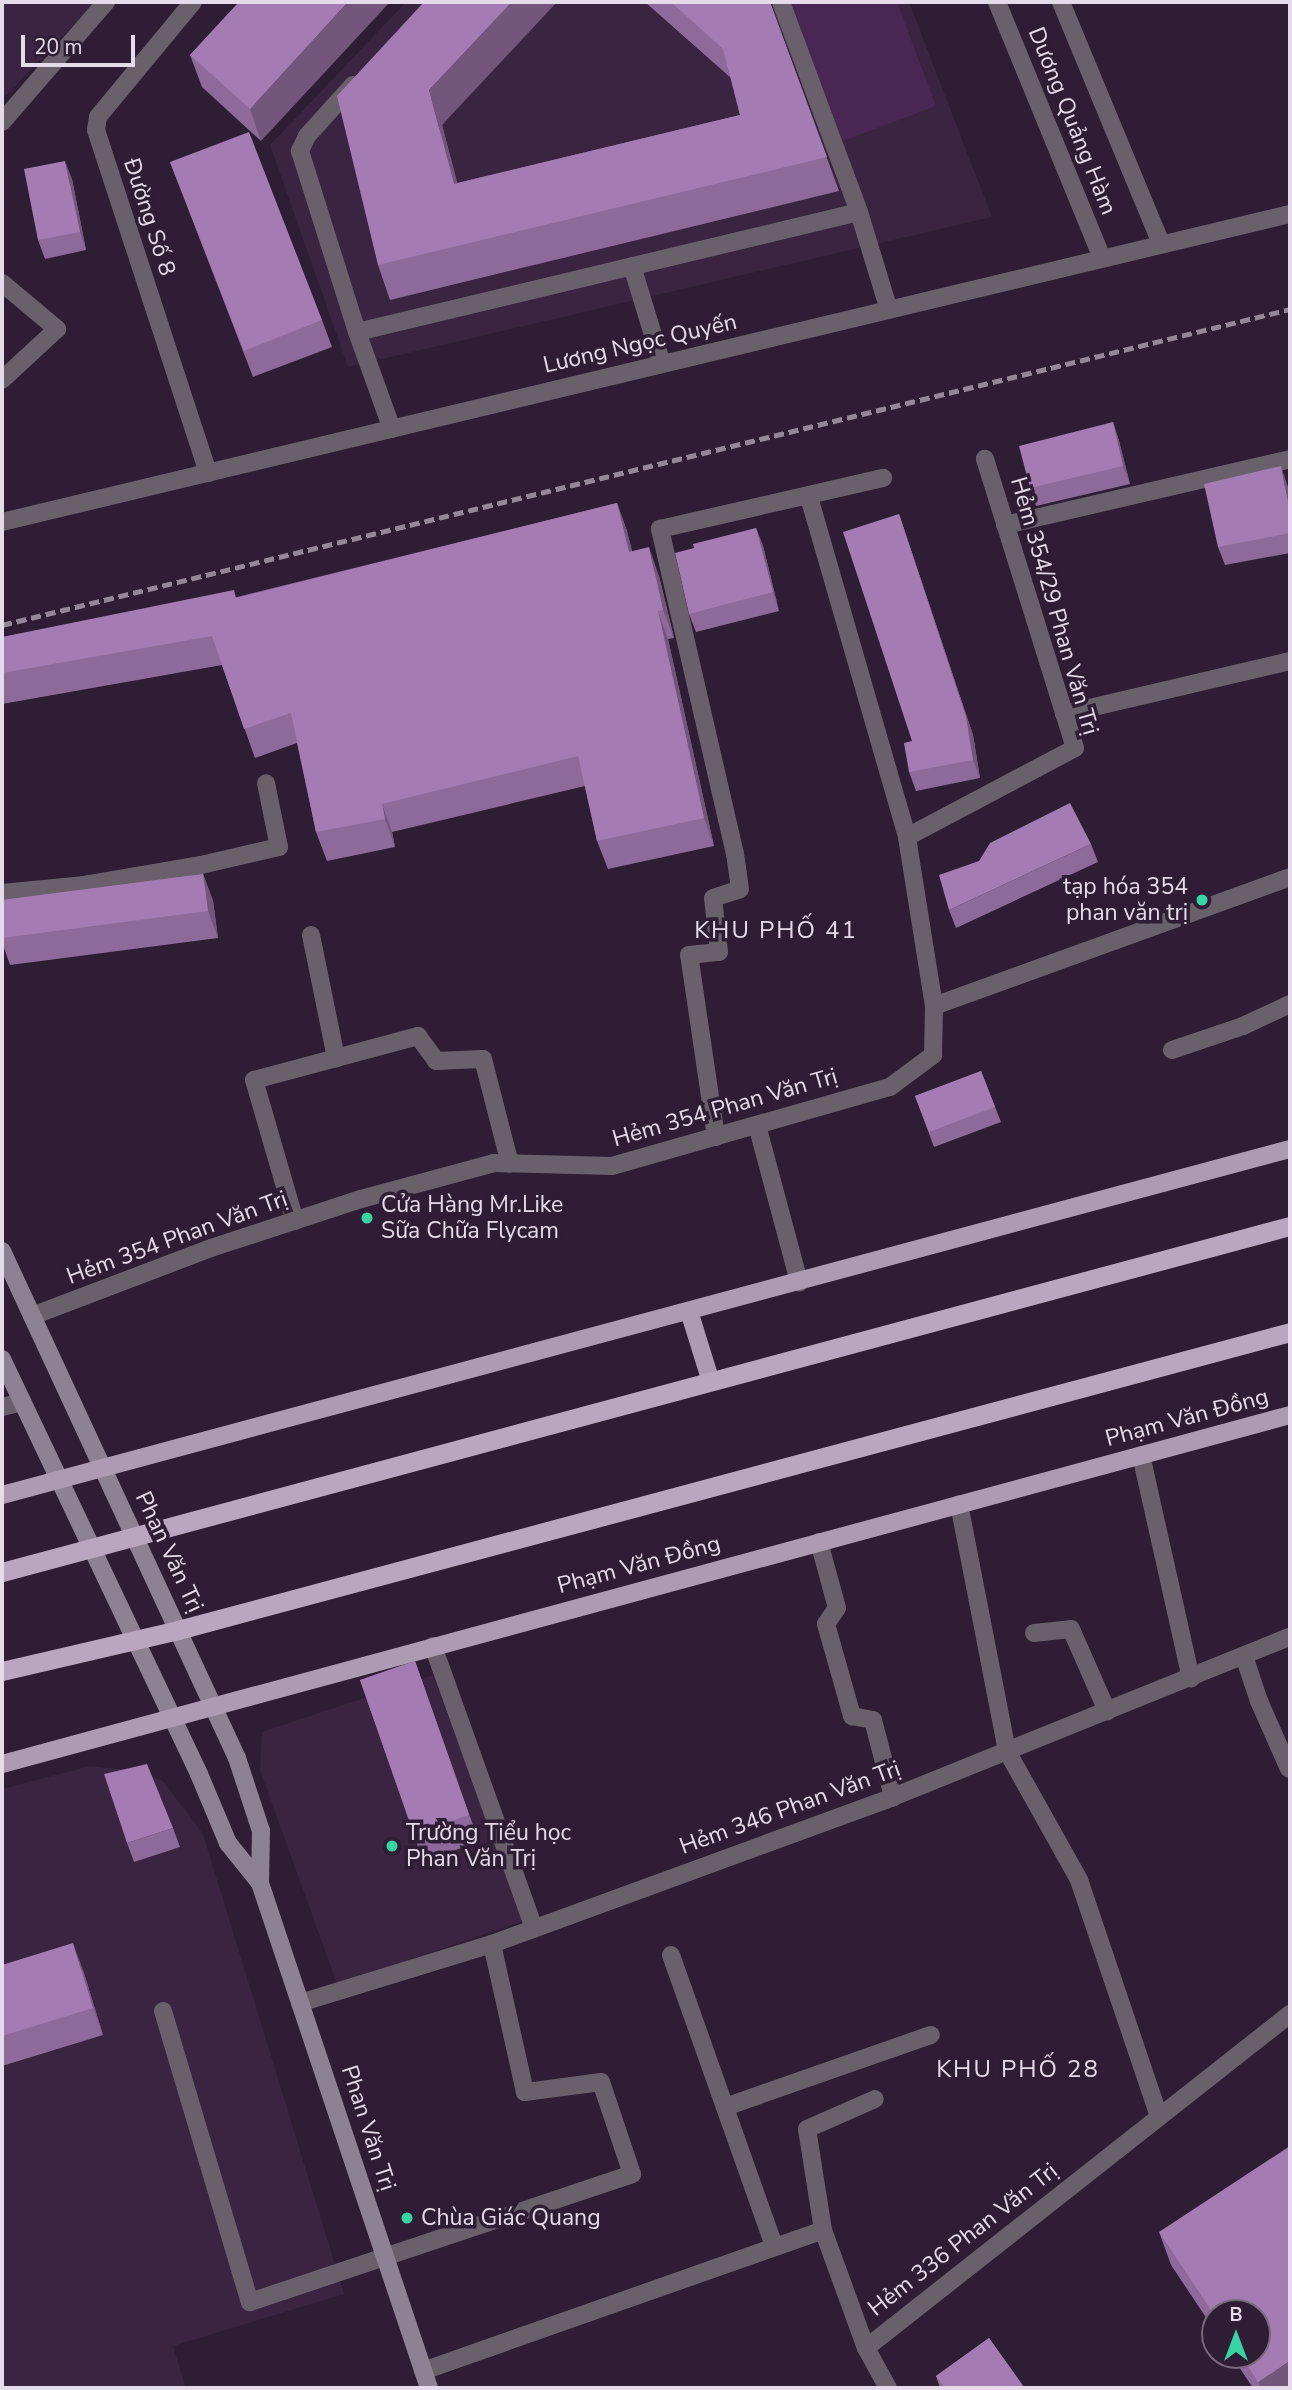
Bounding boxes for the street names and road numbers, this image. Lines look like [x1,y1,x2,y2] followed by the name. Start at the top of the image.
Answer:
[1022,23,1122,219] street label: Dương Quảng Hàm
[117,155,181,279] street label: Đường Số 8
[541,308,739,380] street label: Lương Ngọc Quyến
[1004,474,1104,738] street label: Hẻm 354/29 Phan Văn Trị
[609,1063,841,1153] street label: Hẻm 354 Phan Văn Trị
[63,1185,291,1291] street label: Hẻm 354 Phan Văn Trị
[1103,1383,1271,1453] street label: Phạm Văn Đồng
[129,1487,209,1617] street label: Phan Văn Trị
[555,1530,723,1600] street label: Phạm Văn Đồng
[676,1755,904,1861] street label: Hẻm 346 Phan Văn Trị
[335,2062,401,2194] street label: Phan Văn Trị
[863,2157,1063,2323] street label: Hẻm 336 Phan Văn Trị

